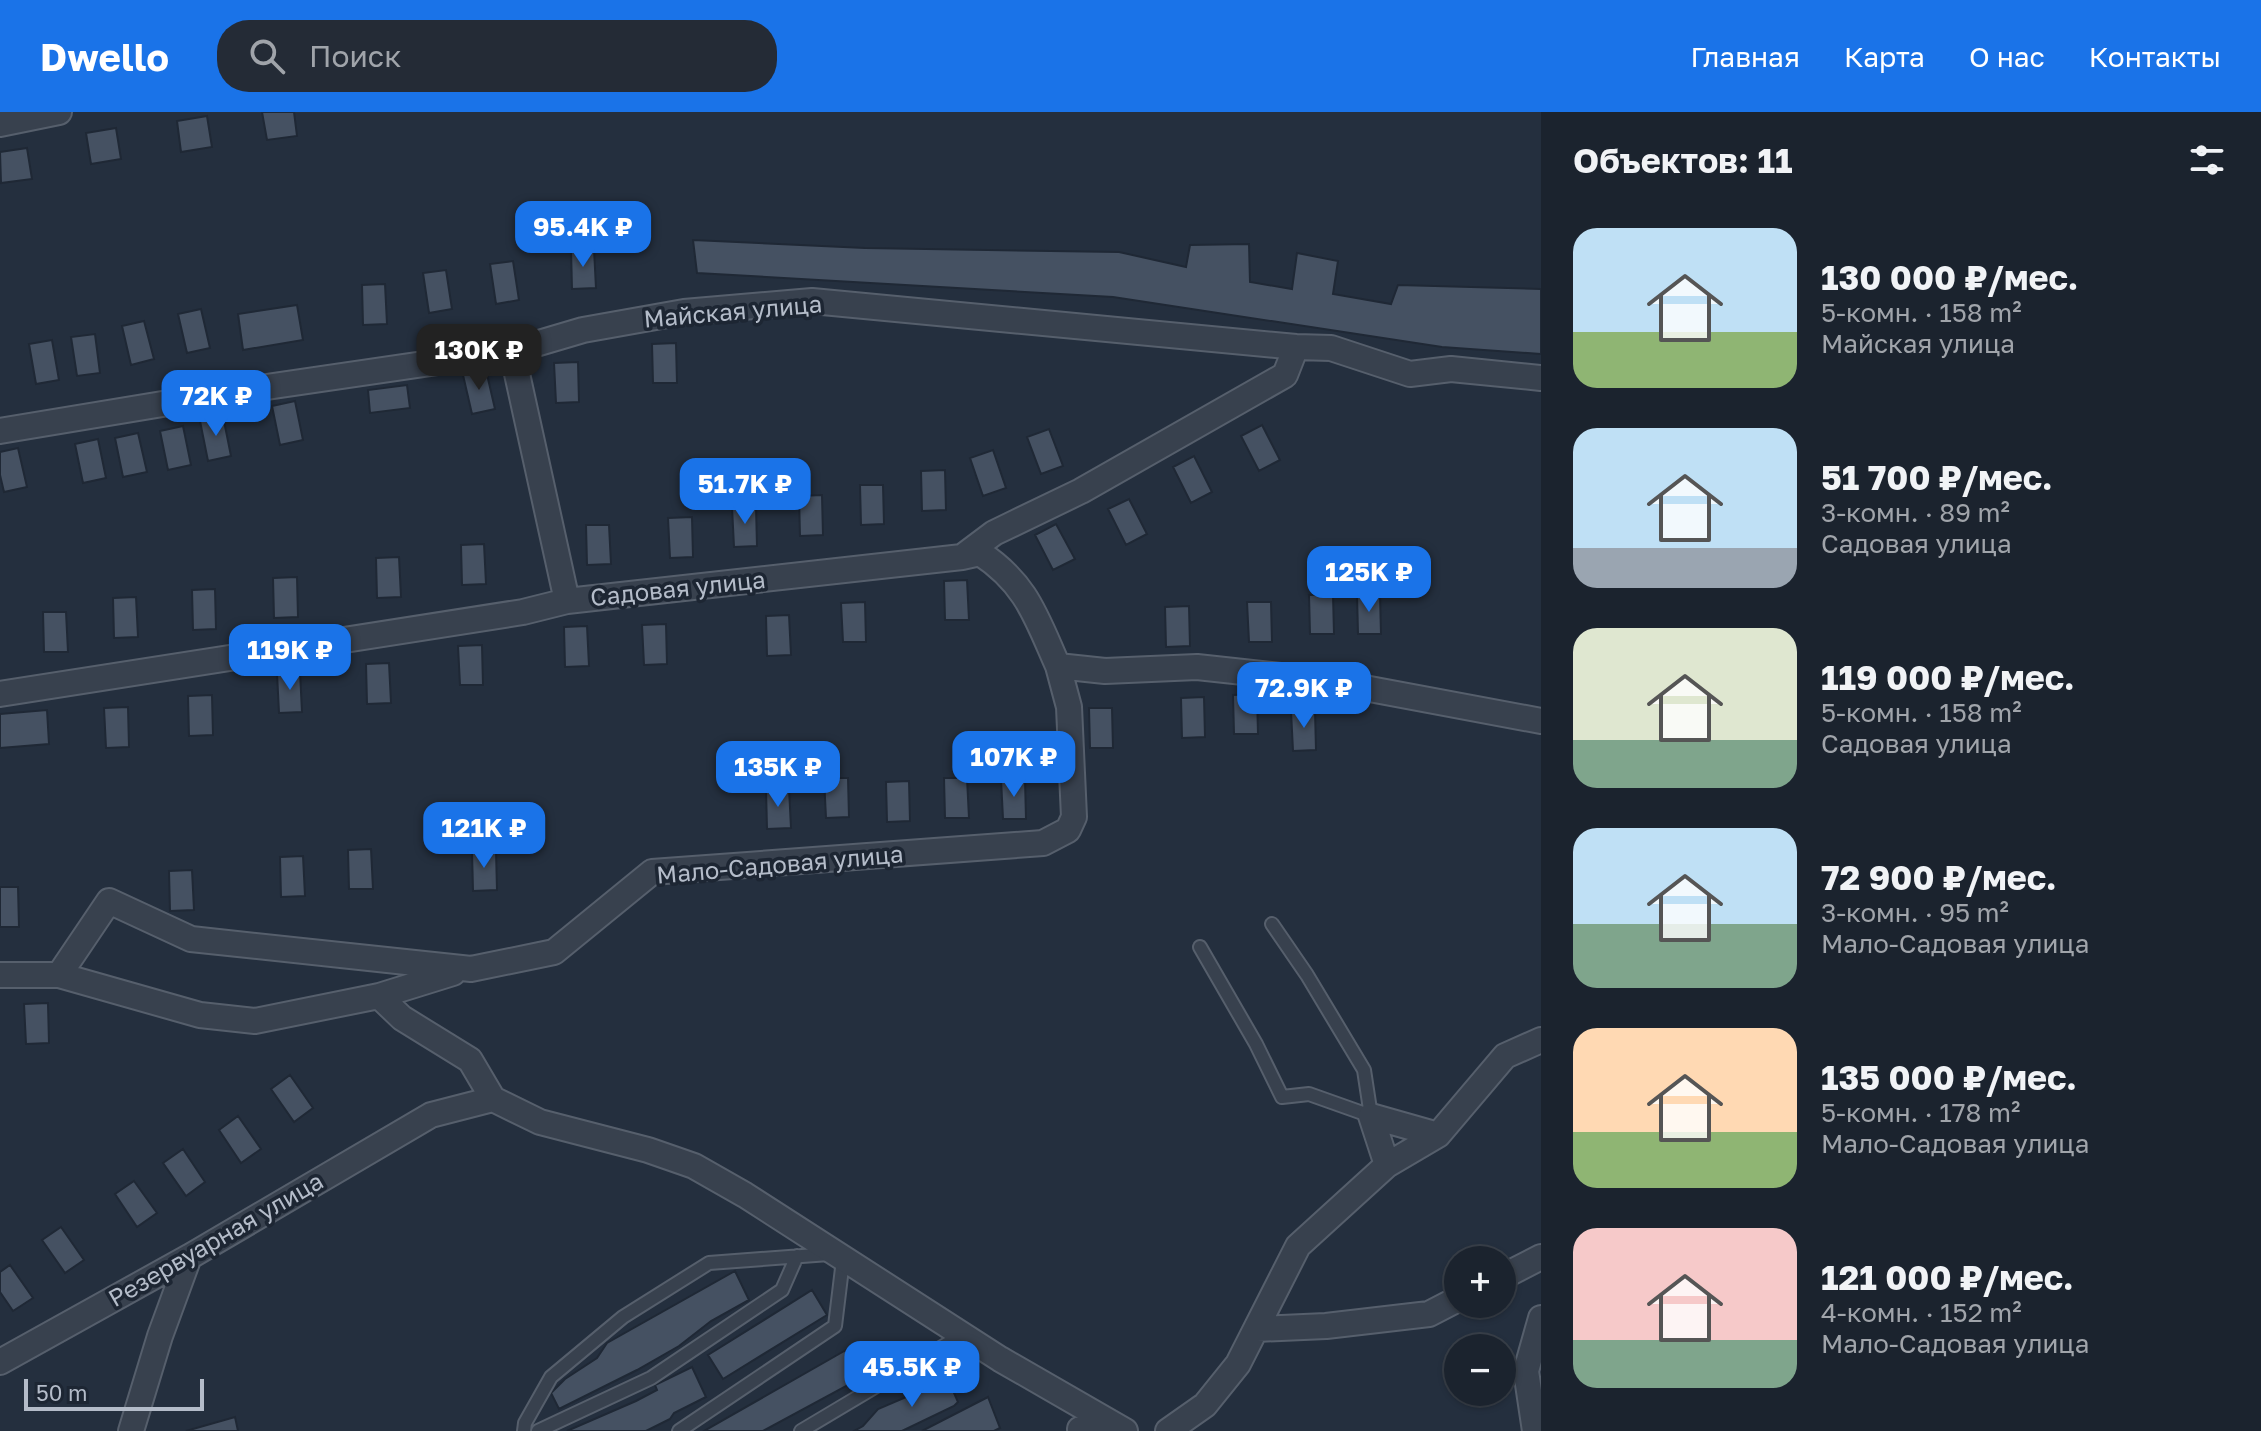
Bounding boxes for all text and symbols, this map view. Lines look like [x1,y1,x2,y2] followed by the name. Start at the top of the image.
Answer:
[217,20,777,92] search box
[40,34,169,79] text: Dwello
[245,34,289,78] icon: search
[309,38,401,74] text: Поиск
[1690,40,1800,73] text: Главная
[1844,40,1925,73] text: Карта
[1969,40,2045,73] text: О нас
[2089,40,2221,73] text: Контакты
[2185,138,2229,182] icon: filters
[1573,140,1792,180] text: Объектов: 11
[509,201,657,269] pin: 95.4K ₽
[533,211,633,242] text: 95.4K ₽
[1821,257,2078,297] text: 130 000 ₽/мес.
[1637,260,1733,356] icon: home
[642,288,823,333] street label: Майская улица
[1821,297,2022,328] text: 5-комн. · 158 m²
[414,324,544,392] pin: 130K ₽
[1821,328,2015,359] text: Майская улица
[434,334,524,365] text: 130K ₽
[160,370,272,438] pin: 72K ₽
[180,380,252,411] text: 72K ₽
[1821,457,2053,497] text: 51 700 ₽/мес.
[671,458,819,526] pin: 51.7K ₽
[1637,460,1733,556] icon: home
[698,468,792,499] text: 51.7K ₽
[1821,497,2010,528] text: 3-комн. · 89 m²
[1821,528,2012,559] text: Садовая улица
[1304,546,1434,614] pin: 125K ₽
[1325,556,1413,587] text: 125K ₽
[589,564,767,611] street label: Садовая улица
[225,624,355,692] pin: 119K ₽
[247,634,333,665] text: 119K ₽
[1821,657,2075,697] text: 119 000 ₽/мес.
[1637,660,1733,756] icon: home
[1230,662,1378,730] pin: 72.9K ₽
[1255,672,1353,703] text: 72.9K ₽
[1821,697,2022,728] text: 5-комн. · 158 m²
[1821,728,2012,759] text: Садовая улица
[949,731,1079,799] pin: 107K ₽
[713,741,843,809] pin: 135K ₽
[970,741,1058,772] text: 107K ₽
[734,751,822,782] text: 135K ₽
[419,802,549,870] pin: 121K ₽
[441,812,527,843] text: 121K ₽
[655,838,905,889] street label: Мало-Садовая улица
[1821,857,2057,897] text: 72 900 ₽/мес.
[1637,860,1733,956] icon: home
[1821,897,2009,928] text: 3-комн. · 95 m²
[1821,928,2089,959] text: Мало-Садовая улица
[1821,1057,2077,1097] text: 135 000 ₽/мес.
[1637,1060,1733,1156] icon: home
[1821,1097,2020,1128] text: 5-комн. · 178 m²
[1821,1128,2089,1159] text: Мало-Садовая улица
[103,1165,328,1312] street label: Резервуарная улица
[1444,1246,1516,1406] map controls
[1444,1246,1516,1318] button: +
[1821,1257,2074,1297] text: 121 000 ₽/мес.
[1637,1260,1733,1356] icon: home
[1821,1297,2022,1328] text: 4-комн. · 152 m²
[1821,1328,2089,1359] text: Мало-Садовая улица
[1444,1334,1516,1406] button: −
[838,1341,986,1409] pin: 45.5K ₽
[862,1351,962,1382] text: 45.5K ₽
[24,1375,204,1411] scale bar
[36,1379,87,1406] text: 50 m

